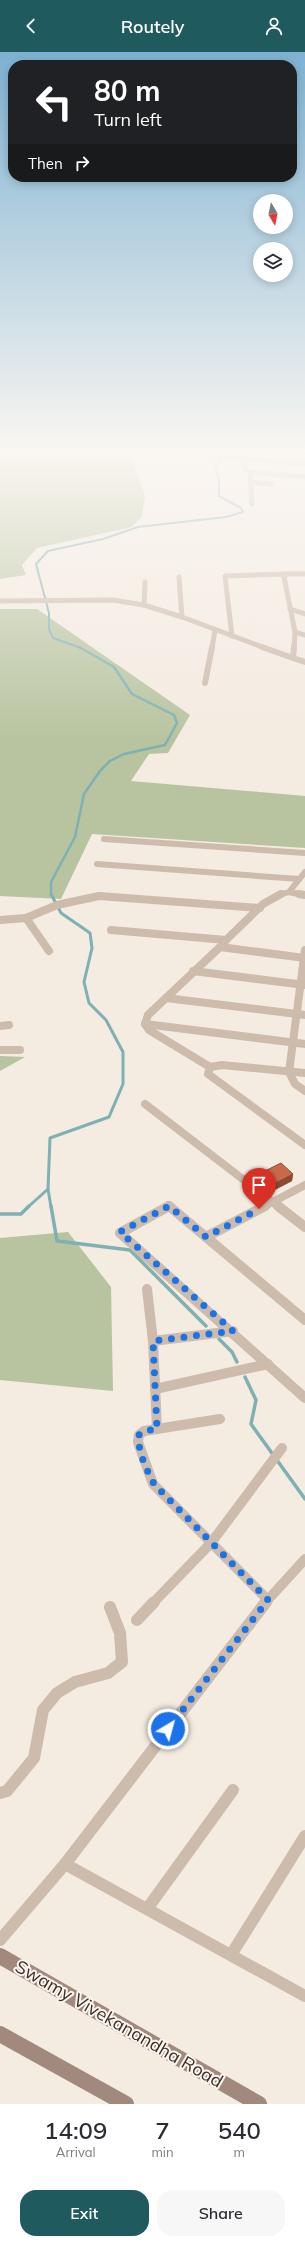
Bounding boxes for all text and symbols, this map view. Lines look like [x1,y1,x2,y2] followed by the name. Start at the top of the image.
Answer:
[20,15,42,37] icon: back
[121,15,184,38] text: Routely
[263,15,285,37] icon: person
[94,73,160,108] text: 80 m
[28,76,80,128] icon: left
[94,108,162,131] text: Turn left
[71,152,93,174] icon: right
[28,154,63,173] text: Then
[253,194,293,234] north arrow
[253,194,293,282] map controls
[253,242,293,282] button: layers
[242,1168,276,1209] pin
[248,1174,270,1196] icon: arrive
[147,1708,189,1750] position arrow
[11,1955,227,2093] street label: Swamy Vivekanandha Road
[44,2115,107,2145] text: 14:09
[155,2115,170,2145] text: 7
[218,2115,261,2145] text: 540
[56,2144,96,2160] text: Arrival
[151,2144,174,2160] text: min
[234,2144,245,2160] text: m
[20,2190,149,2236] button: Exit
[157,2190,285,2236] button: Share

